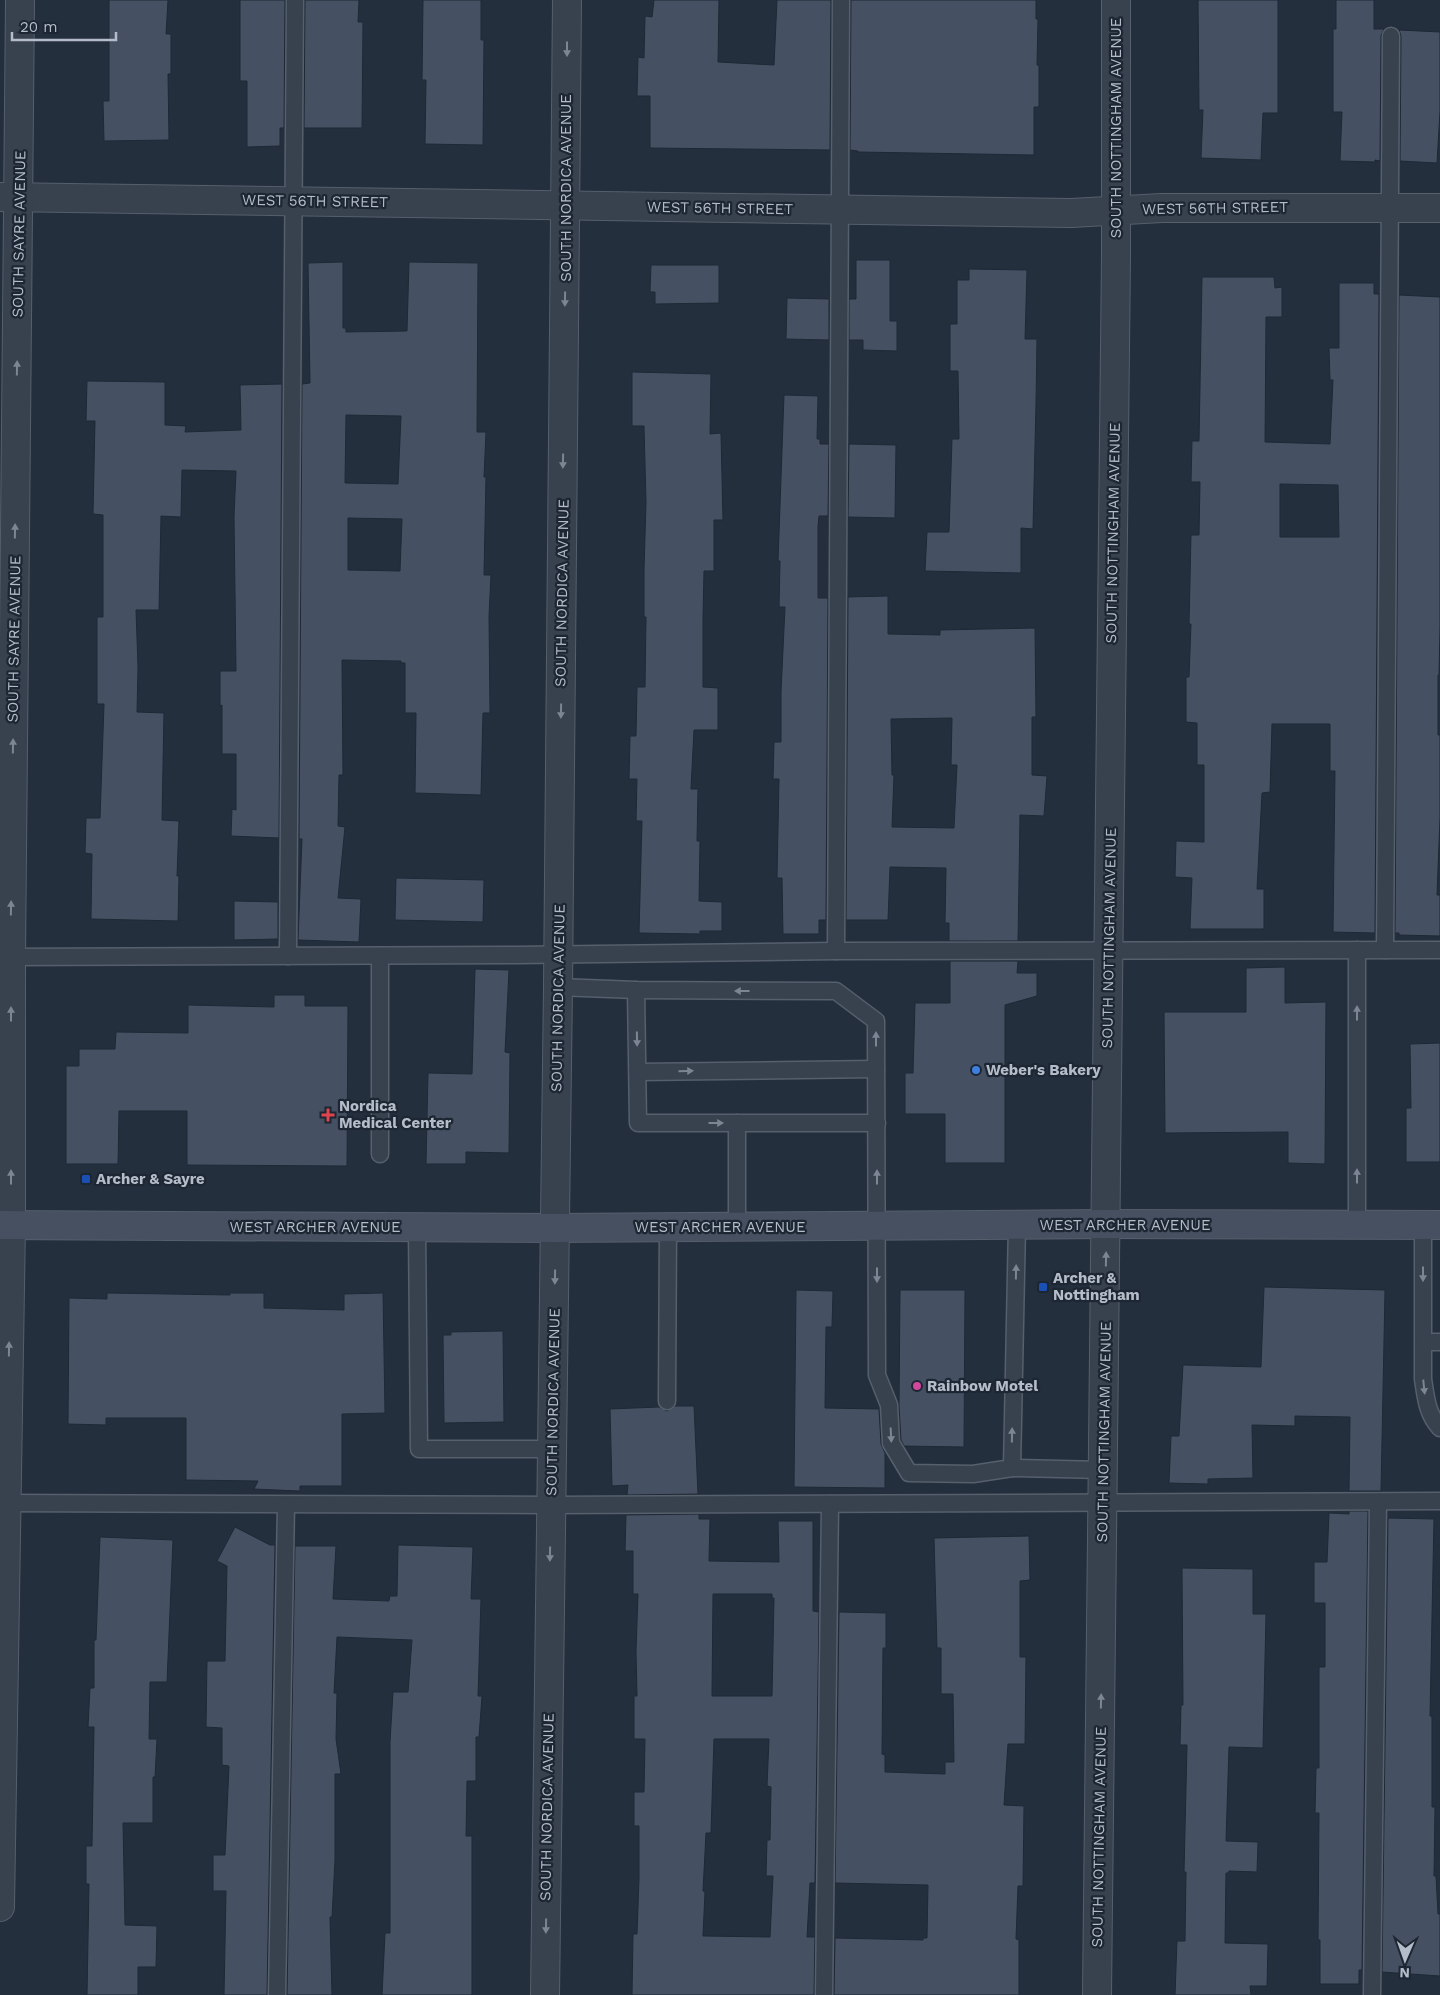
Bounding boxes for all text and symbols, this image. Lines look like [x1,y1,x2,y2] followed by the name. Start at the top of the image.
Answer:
[12,10,116,42] scale bar
[20,18,58,36] text: 20 m
[1107,18,1125,238] street label: SOUTH NOTTINGHAM AVENUE
[562,41,570,57] one-way arrow
[557,94,575,282] street label: SOUTH NORDICA AVENUE
[9,150,29,318] street label: SOUTH SAYRE AVENUE
[242,191,388,211] street label: WEST 56TH STREET
[647,198,793,218] street label: WEST 56TH STREET
[1142,198,1288,218] street label: WEST 56TH STREET
[561,291,569,307] one-way arrow
[13,360,21,376] one-way arrow
[1102,423,1124,643] street label: SOUTH NOTTINGHAM AVENUE
[559,453,567,469] one-way arrow
[551,499,573,687] street label: SOUTH NORDICA AVENUE
[11,523,19,539] one-way arrow
[4,555,24,723] street label: SOUTH SAYRE AVENUE
[557,703,565,719] one-way arrow
[9,738,17,754] one-way arrow
[1098,828,1120,1048] street label: SOUTH NOTTINGHAM AVENUE
[7,900,15,916] one-way arrow
[547,904,569,1092] street label: SOUTH NORDICA AVENUE
[734,987,750,995] one-way arrow
[1353,1005,1361,1021] one-way arrow
[7,1006,15,1022] one-way arrow
[633,1031,641,1047] one-way arrow
[872,1031,880,1047] one-way arrow
[986,1061,1101,1079] place label: Weber's Bakery
[970,1064,982,1076] marker: Weber's Bakery
[679,1067,695,1075] one-way arrow
[339,1097,452,1132] place label: Nordica Medical Center
[321,1108,335,1122] marker: Nordica Medical Center
[708,1119,724,1127] one-way arrow
[1353,1167,1361,1183] one-way arrow
[7,1168,15,1184] one-way arrow
[873,1169,881,1185] one-way arrow
[96,1170,205,1188] place label: Archer & Sayre
[80,1173,92,1185] marker: Archer & Sayre
[1040,1216,1210,1234] street label: WEST ARCHER AVENUE
[230,1218,400,1236] street label: WEST ARCHER AVENUE
[635,1218,805,1236] street label: WEST ARCHER AVENUE
[1102,1251,1110,1267] one-way arrow
[1012,1264,1020,1280] one-way arrow
[1419,1266,1427,1282] one-way arrow
[873,1267,881,1283] one-way arrow
[550,1269,558,1285] one-way arrow
[1053,1269,1140,1304] place label: Archer & Nottingham
[1037,1281,1049,1293] marker: Archer & Nottingham
[542,1308,564,1496] street label: SOUTH NORDICA AVENUE
[1093,1322,1115,1542] street label: SOUTH NOTTINGHAM AVENUE
[5,1341,13,1357] one-way arrow
[927,1377,1038,1395] place label: Rainbow Motel
[911,1380,923,1392] marker: Rainbow Motel
[1420,1380,1428,1396] one-way arrow
[1009,1426,1017,1442] one-way arrow
[887,1427,895,1443] one-way arrow
[546,1546,554,1562] one-way arrow
[1097,1693,1105,1709] one-way arrow
[536,1713,558,1901] street label: SOUTH NORDICA AVENUE
[1088,1727,1110,1947] street label: SOUTH NOTTINGHAM AVENUE
[542,1918,550,1934] one-way arrow
[1380,1935,1430,1985] north arrow
[1399,1965,1410,1981] text: N

